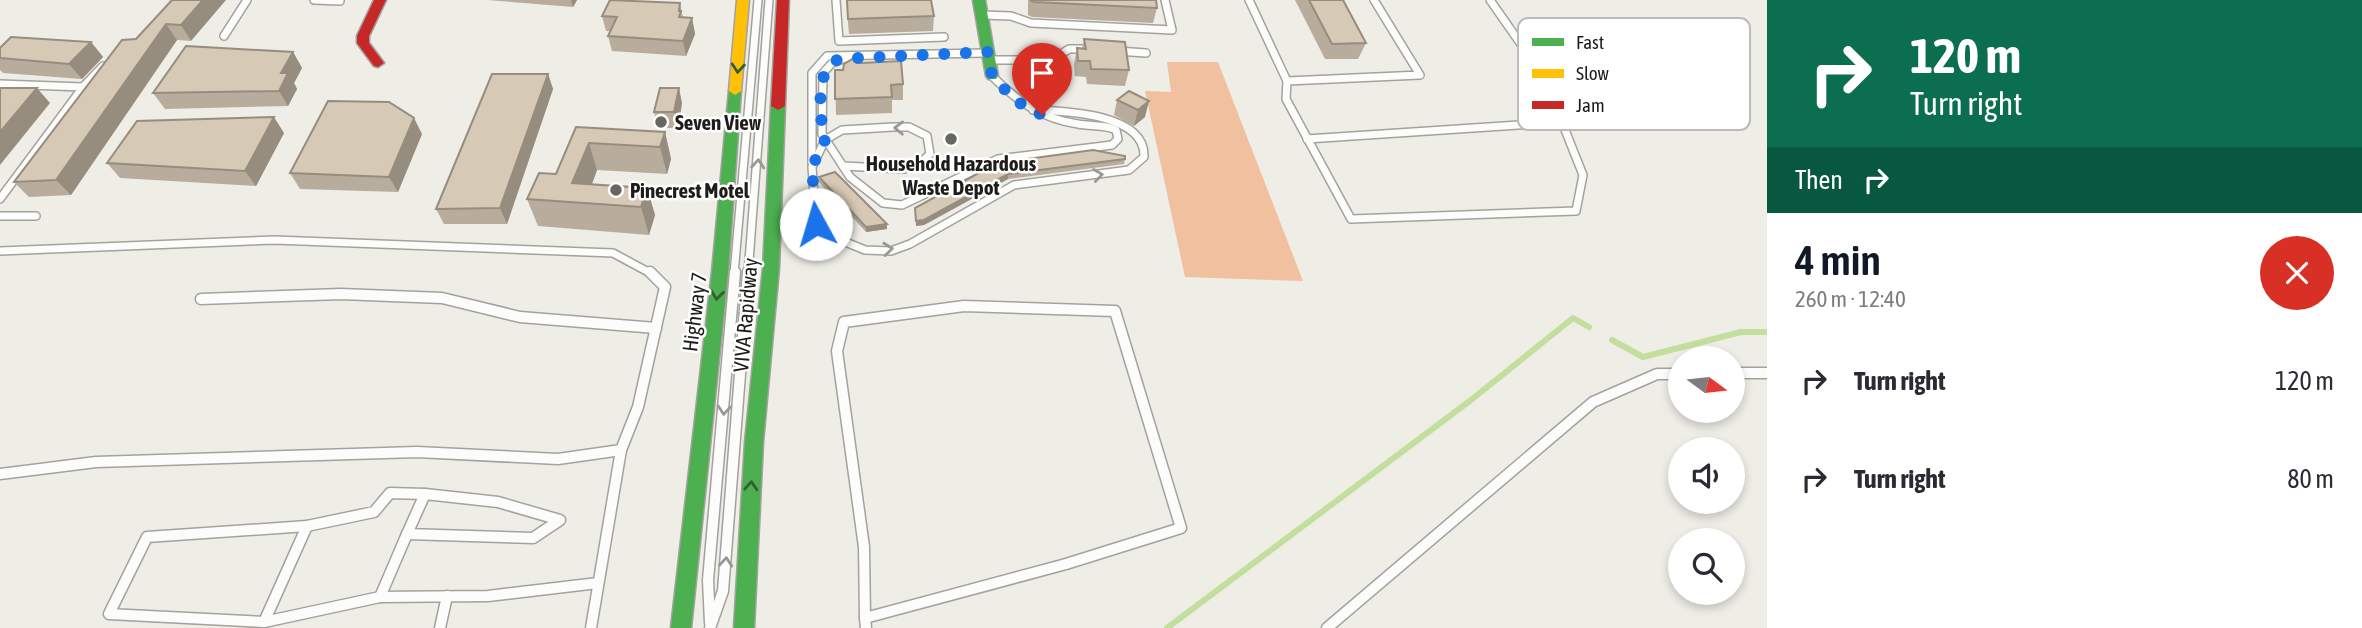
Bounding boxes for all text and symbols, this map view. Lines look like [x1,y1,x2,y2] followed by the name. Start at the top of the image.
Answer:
[1518,18,1750,130] legend
[1910,27,2021,83] text: 120 m
[1795,28,1886,119] icon: right
[1576,31,1604,53] text: Fast
[1012,43,1072,115] pin
[1023,54,1061,92] icon: arrive
[1576,62,1610,84] text: Slow
[731,63,746,74] one-way arrow
[1910,85,2023,122] text: Turn right
[1576,94,1605,116] text: Jam
[675,110,762,134] place label: Seven View
[653,114,669,130] marker: Seven View
[893,120,904,135] one-way arrow
[943,131,959,147] marker: Household Hazardous Waste Depot
[866,151,1037,199] place label: Household Hazardous Waste Depot
[750,159,765,170] one-way arrow
[1857,161,1895,199] icon: right
[1795,165,1843,195] text: Then
[1092,167,1104,182] one-way arrow
[630,178,750,202] place label: Pinecrest Motel
[608,182,624,198] marker: Pinecrest Motel
[779,187,853,261] position arrow
[1795,236,1881,284] text: 4 min
[2260,236,2334,310] button: close
[883,242,894,257] one-way arrow
[728,257,762,373] street label: VIVA Rapidway
[677,271,711,353] street label: Highway 7
[1795,286,1906,312] text: 260 m · 12:40
[710,289,725,300] one-way arrow
[1668,346,1745,424] north arrow
[1668,346,1745,605] map controls
[1795,362,1833,400] icon: right
[1854,366,1945,396] text: Turn right
[2275,366,2334,396] text: 120 m
[716,404,731,416] one-way arrow
[1668,437,1745,514] button: sound
[1795,460,1833,498] icon: right
[1854,464,1945,494] text: Turn right
[2287,464,2334,494] text: 80 m
[744,481,759,492] one-way arrow
[1668,528,1745,605] button: search
[718,556,733,567] one-way arrow

